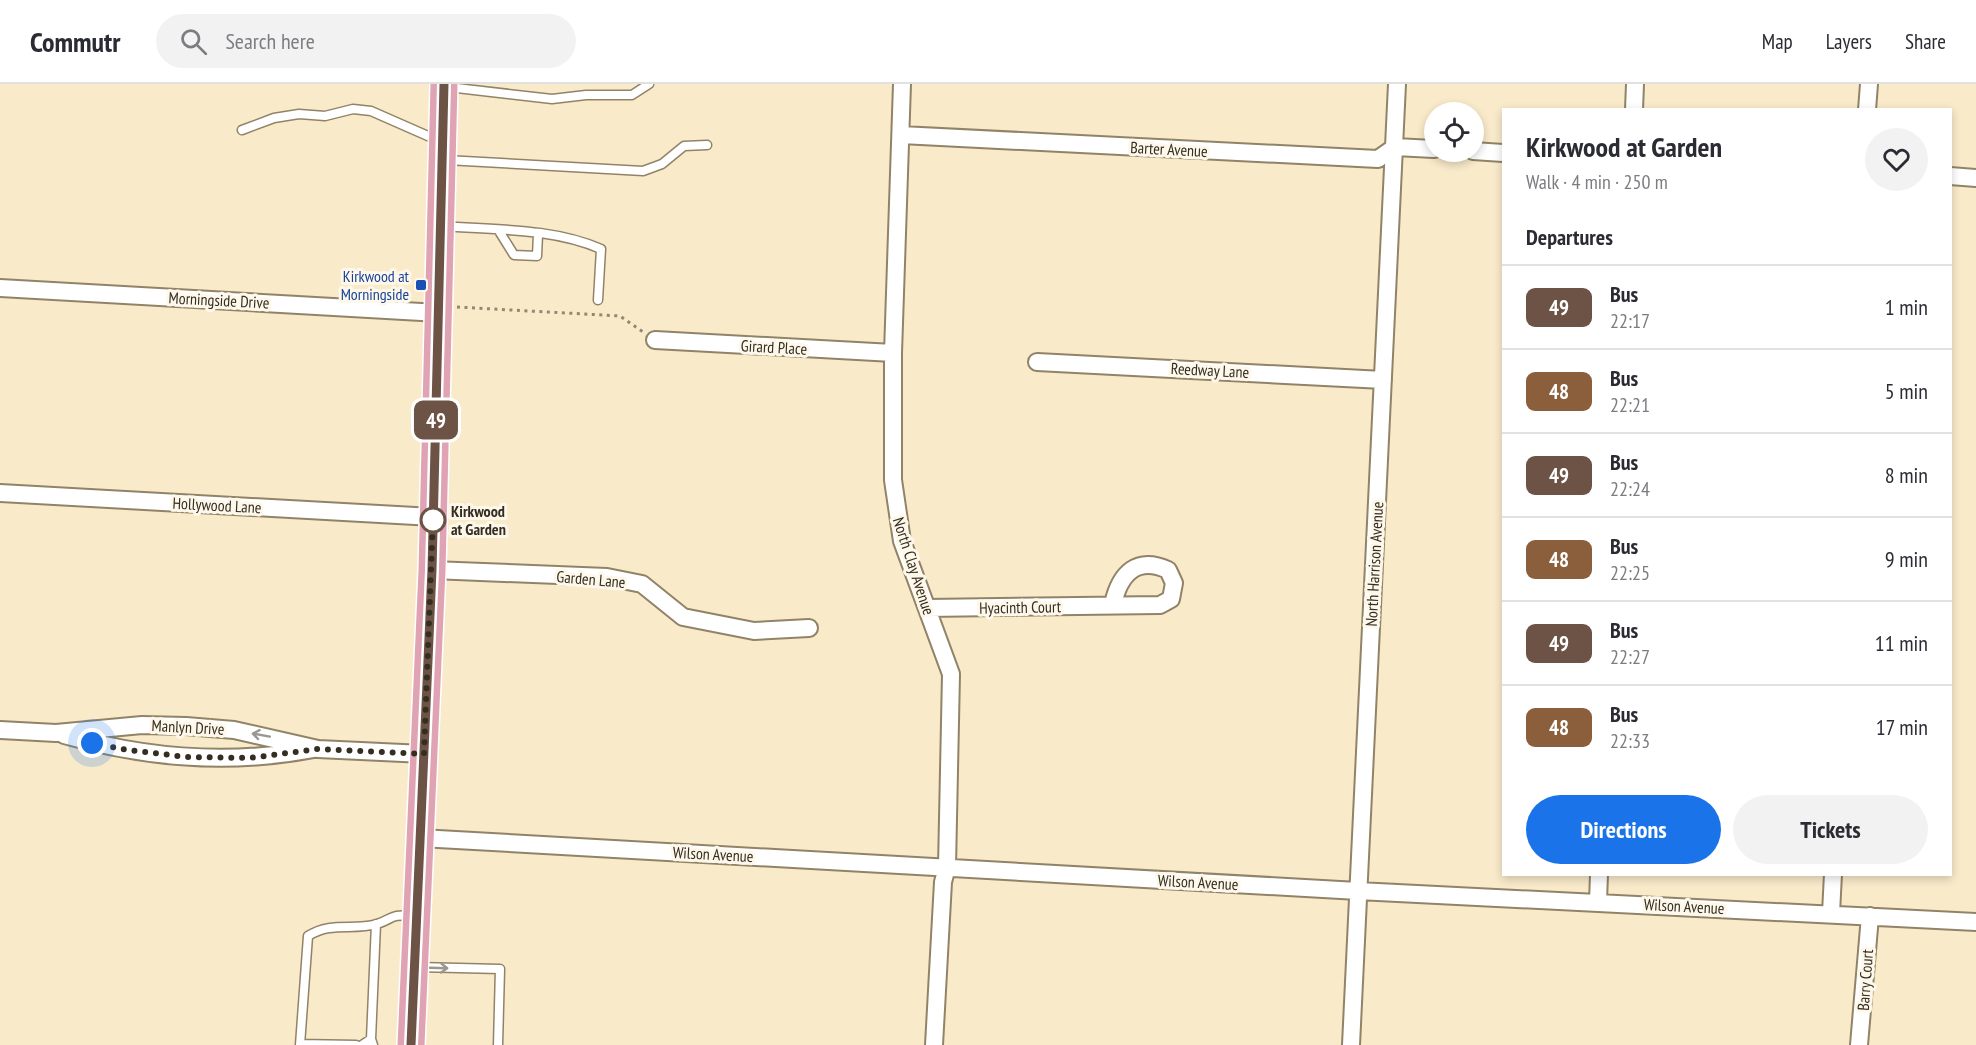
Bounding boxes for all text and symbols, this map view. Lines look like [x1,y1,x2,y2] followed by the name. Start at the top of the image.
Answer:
[156,14,576,68] search box
[30,23,120,60] text: Commutr
[177,25,210,58] icon: search
[225,27,315,55] text: Search here
[1762,28,1793,55] text: Map
[1826,28,1872,55] text: Layers
[1905,28,1946,55] text: Share
[1424,102,1484,162] map controls
[1424,102,1484,162] button: locate
[1526,128,1722,165] text: Kirkwood at Garden
[1865,128,1928,191] button: heart
[1130,137,1208,161] street label: Barter Avenue
[1526,169,1668,195] text: Walk · 4 min · 250 m
[1526,223,1613,251] text: Departures
[341,266,410,304] place label: Kirkwood at Morningside
[414,278,428,292] marker: Kirkwood at Morningside
[1610,280,1638,308] text: Bus
[168,287,270,313] street label: Morningside Drive
[1885,293,1928,321] text: 1 min
[1549,294,1569,321] text: 49
[1610,308,1650,334] text: 22:17
[740,335,808,359] street label: Girard Place
[1170,358,1250,382] street label: Reedway Lane
[1610,364,1638,392] text: Bus
[1885,377,1928,405] text: 5 min
[1549,378,1569,405] text: 48
[1610,392,1650,418] text: 22:21
[409,400,463,440] line badge: 49
[426,407,446,434] text: 49
[1610,448,1638,476] text: Bus
[1885,461,1928,489] text: 8 min
[1549,462,1569,489] text: 49
[1610,476,1650,502] text: 22:24
[172,493,262,517] street label: Hollywood Lane
[451,501,506,539] place label: Kirkwood at Garden
[1361,501,1387,627] street label: North Harrison Avenue
[420,507,446,533] marker: Kirkwood at Garden
[889,515,939,617] street label: North Clay Avenue
[1610,532,1638,560] text: Bus
[1885,545,1928,573] text: 9 min
[1549,546,1569,573] text: 48
[1610,560,1650,586] text: 22:25
[556,566,626,592] street label: Garden Lane
[979,596,1062,618] street label: Hyacinth Court
[1610,616,1638,644] text: Bus
[1875,629,1928,657] text: 11 min
[1549,630,1569,657] text: 49
[1610,644,1650,670] text: 22:27
[1610,700,1638,728] text: Bus
[1876,713,1928,741] text: 17 min
[1549,714,1569,741] text: 48
[151,715,225,739] street label: Manlyn Drive
[77,728,107,758] your location
[1610,728,1650,754] text: 22:33
[252,729,271,740] one-way arrow
[1526,795,1721,864] button: Directions
[1733,795,1928,864] button: Tickets
[672,842,754,866] street label: Wilson Avenue
[1157,870,1239,894] street label: Wilson Avenue
[1643,894,1725,918] street label: Wilson Avenue
[1853,948,1877,1011] street label: Barry Court
[428,962,448,974] one-way arrow

